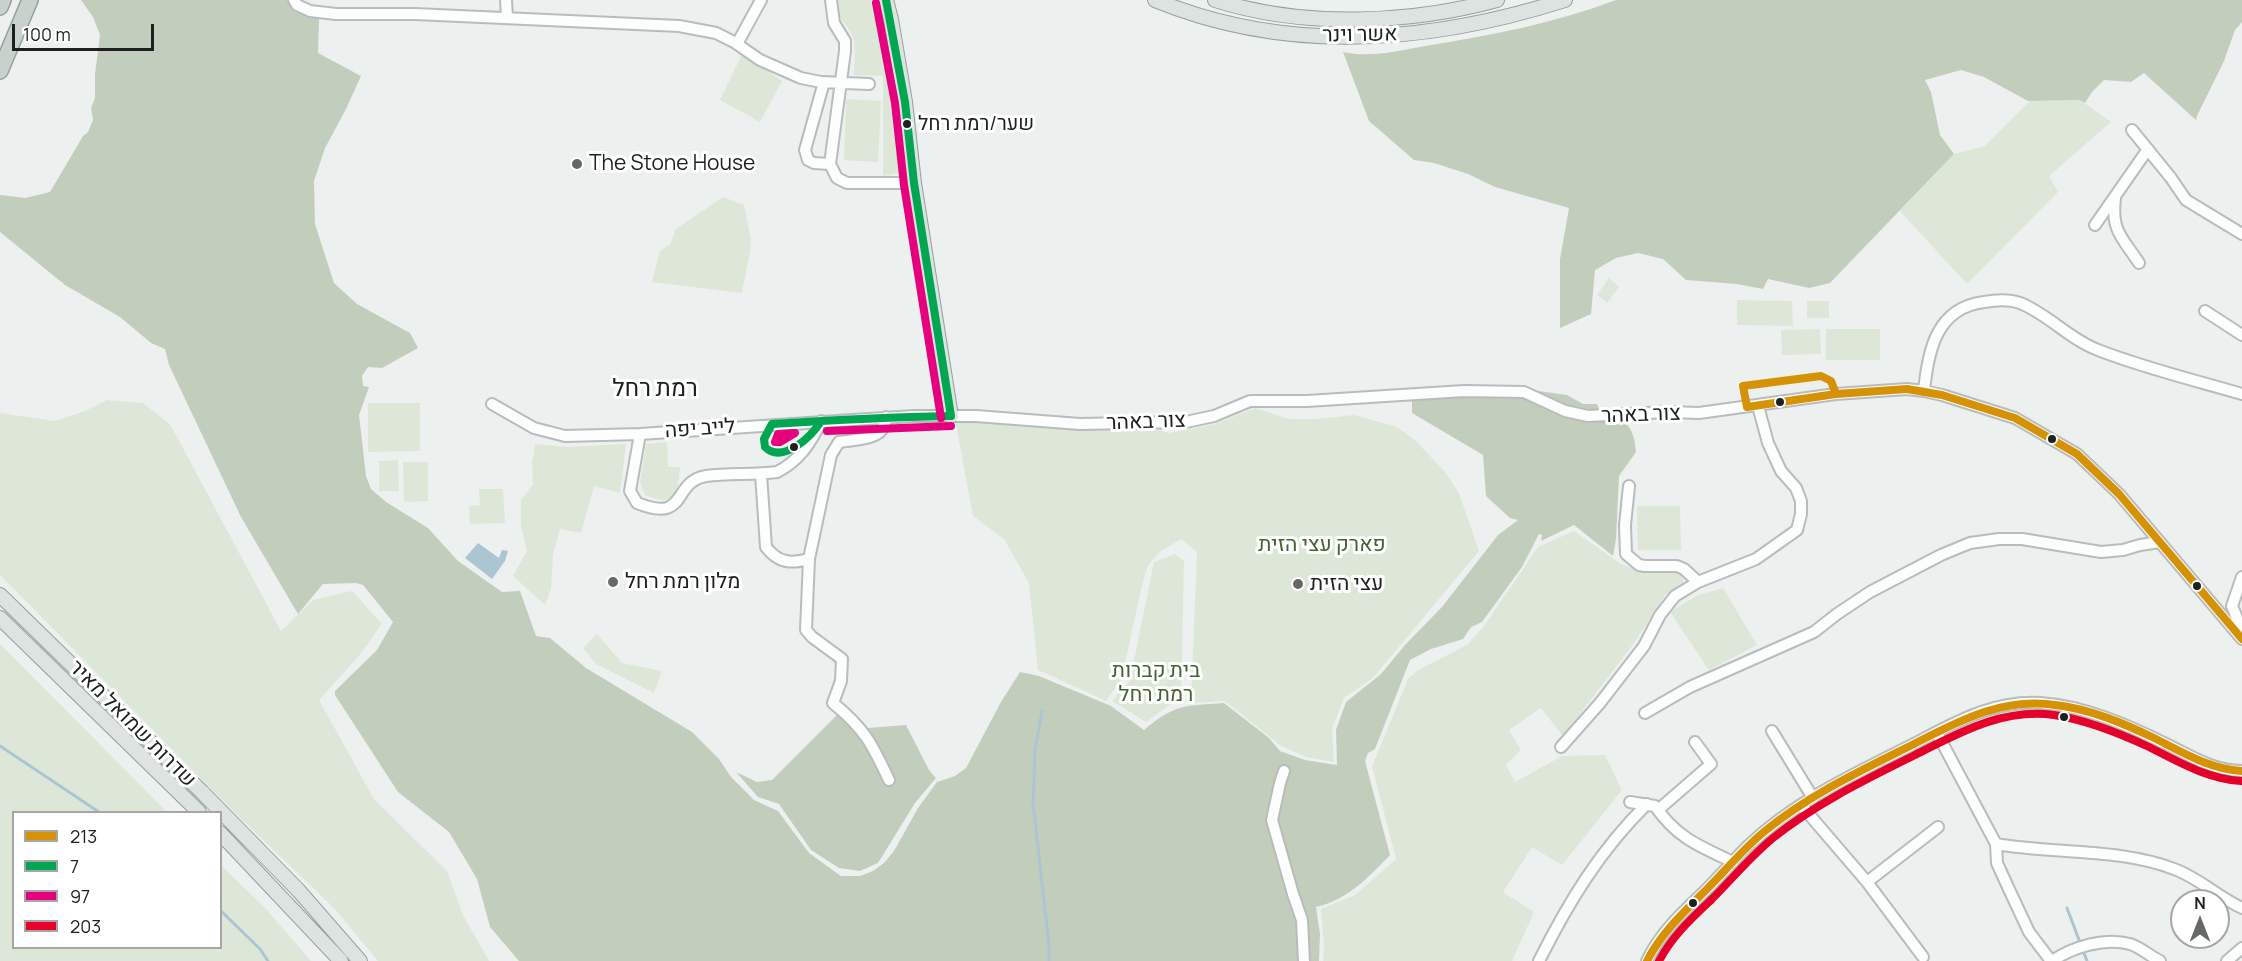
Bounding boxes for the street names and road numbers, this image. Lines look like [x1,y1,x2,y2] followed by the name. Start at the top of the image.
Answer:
[1322,22,1398,48] street label: אשר וינר
[1601,401,1681,429] street label: צור באהר
[1106,408,1186,436] street label: צור באהר
[664,414,736,444] street label: לייב יפה
[63,655,201,793] street label: שדרות שמואל מאיר

